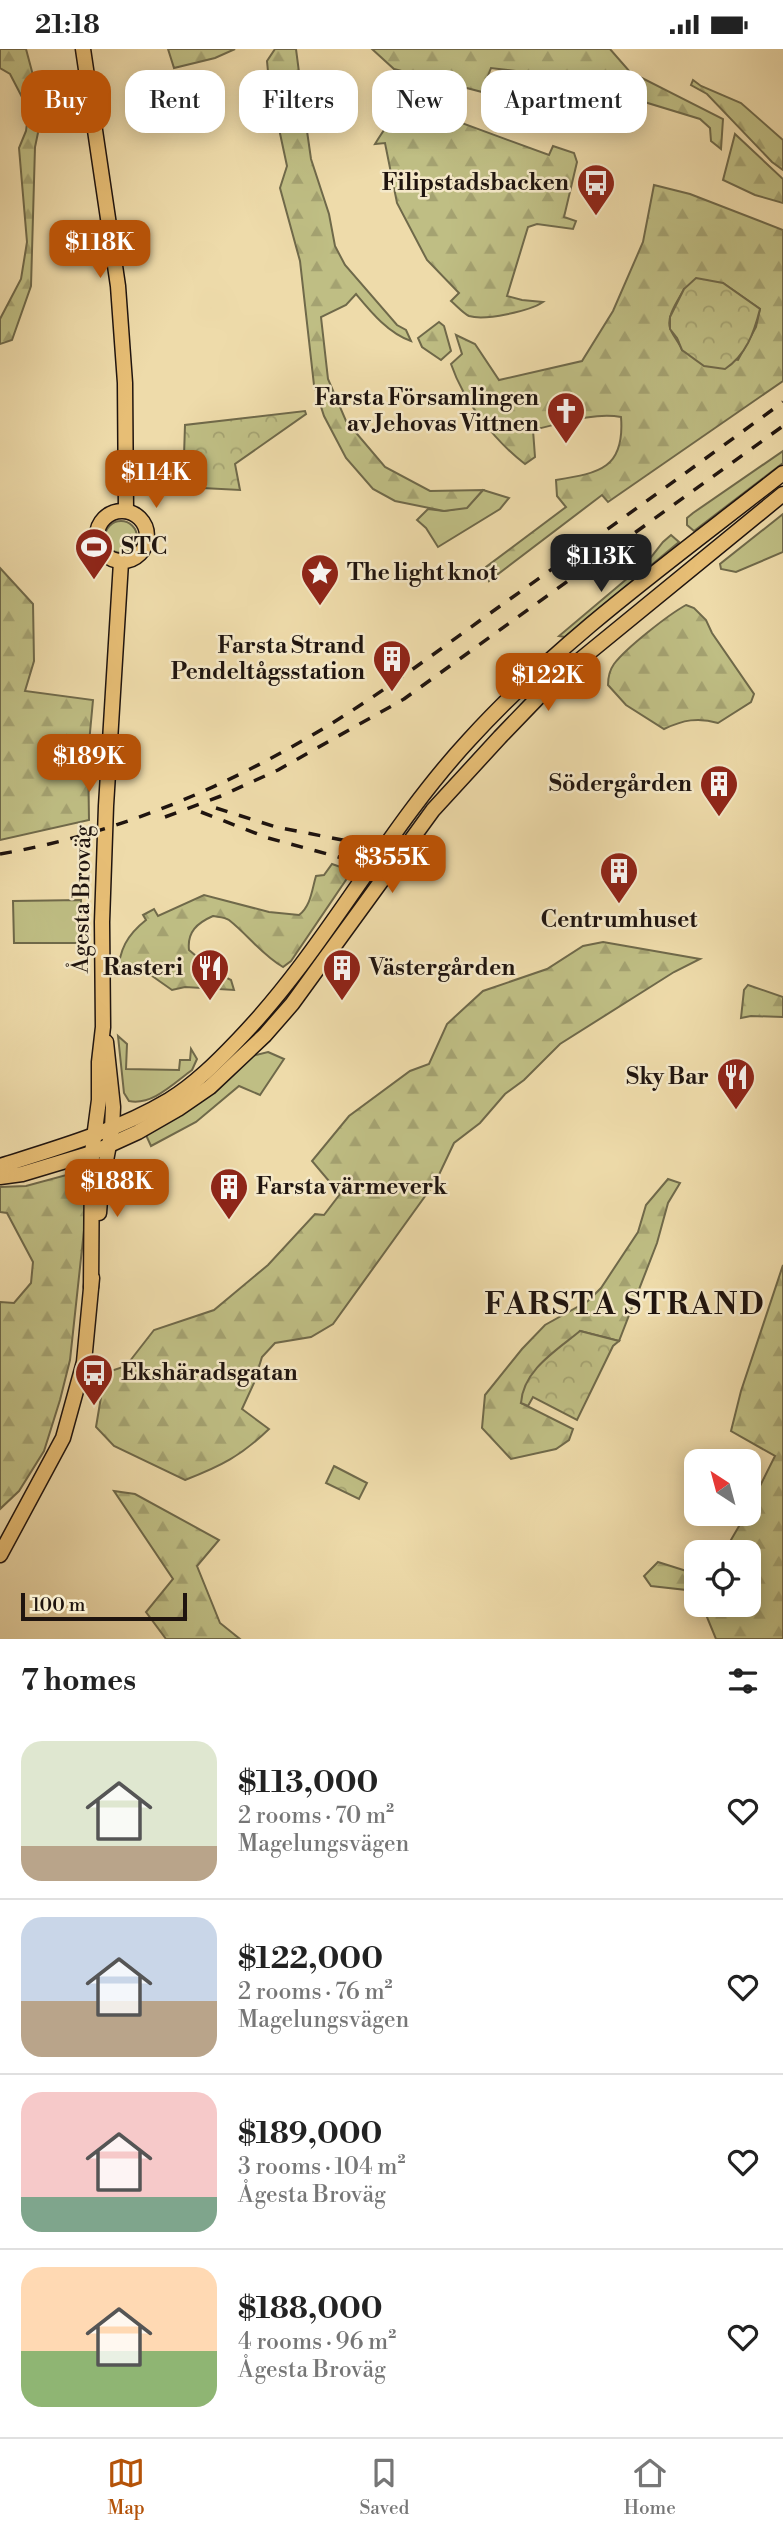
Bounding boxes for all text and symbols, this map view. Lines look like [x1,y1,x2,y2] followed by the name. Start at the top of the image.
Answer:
[35,9,100,41] text: 21:18
[21,70,111,133] chip: Buy
[125,70,225,133] chip: Rent
[239,70,358,133] chip: Filters
[372,70,467,133] chip: New
[481,70,647,133] chip: Apartment
[575,162,617,217] bus stop icon: Filipstadsbacken
[382,169,569,197] place label: Filipstadsbacken
[51,221,149,280] pin: $118K
[65,229,135,257] text: $118K
[314,384,539,438] place label: Farsta Församlingen av Jehovas Vittnen
[545,390,587,445] church icon: Farsta Församlingen av Jehovas Vittnen
[107,451,205,510] pin: $114K
[121,459,191,487] text: $114K
[73,526,115,581] sports icon: STC
[121,533,167,561] place label: STC
[552,535,650,594] pin: $113K
[567,543,635,571] text: $113K
[299,552,341,607] place icon: The light knot
[347,559,498,587] place label: The light knot
[171,632,365,686] place label: Farsta Strand Pendeltågsstation
[371,638,413,693] building icon: Farsta Strand Pendeltågsstation
[499,653,597,713] pin: $122K
[512,662,584,690] text: $122K
[40,735,138,794] pin: $189K
[53,743,125,771] text: $189K
[698,763,740,818] building icon: Södergården
[549,770,692,798] place label: Södergården
[65,825,97,974] street label: Ågesta Broväg
[343,835,441,895] pin: $355K
[355,844,429,872] text: $355K
[598,850,640,905] building icon: Centrumhuset
[541,906,698,934] place label: Centrumhuset
[189,947,231,1002] restaurant icon: Rasteri
[321,947,363,1002] building icon: Västergården
[103,954,183,982] place label: Rasteri
[368,954,515,982] place label: Västergården
[715,1056,757,1111] restaurant icon: Sky Bar
[626,1063,709,1091] place label: Sky Bar
[68,1159,166,1219] pin: $188K
[208,1166,250,1221] building icon: Farsta värmeverk
[81,1168,153,1196] text: $188K
[256,1173,448,1201] place label: Farsta värmeverk
[485,1286,765,1324] district label: FARSTA STRAND
[73,1352,115,1407] bus stop icon: Ekshäradsgatan
[121,1359,298,1387] place label: Ekshäradsgatan
[684,1449,761,1526] north arrow
[684,1449,761,1617] map controls
[684,1540,761,1617] button: locate
[21,1590,187,1622] scale bar
[32,1593,85,1617] text: 100 m
[21,1662,136,1700] text: 7 homes
[724,1662,762,1700] icon: filters
[238,1764,378,1802] text: $113,000
[77,1769,161,1853] icon: home
[724,1792,762,1830] icon: heart
[238,1802,394,1830] text: 2 rooms · 70 m²
[238,1830,409,1858] text: Magelungsvägen
[238,1940,383,1978] text: $122,000
[77,1945,161,2029] icon: home
[724,1968,762,2006] icon: heart
[238,1978,393,2006] text: 2 rooms · 76 m²
[238,2006,409,2034] text: Magelungsvägen
[238,2115,382,2153] text: $189,000
[77,2120,161,2204] icon: home
[724,2143,762,2181] icon: heart
[238,2153,406,2181] text: 3 rooms · 104 m²
[238,2181,386,2209] text: Ågesta Broväg
[238,2290,383,2328] text: $188,000
[77,2295,161,2379] icon: home
[724,2318,762,2356] icon: heart
[238,2328,396,2356] text: 4 rooms · 96 m²
[238,2356,386,2384] text: Ågesta Broväg
[107,2454,145,2520] tab: Map
[359,2454,409,2520] tab: Saved
[624,2454,676,2520] tab: Home

